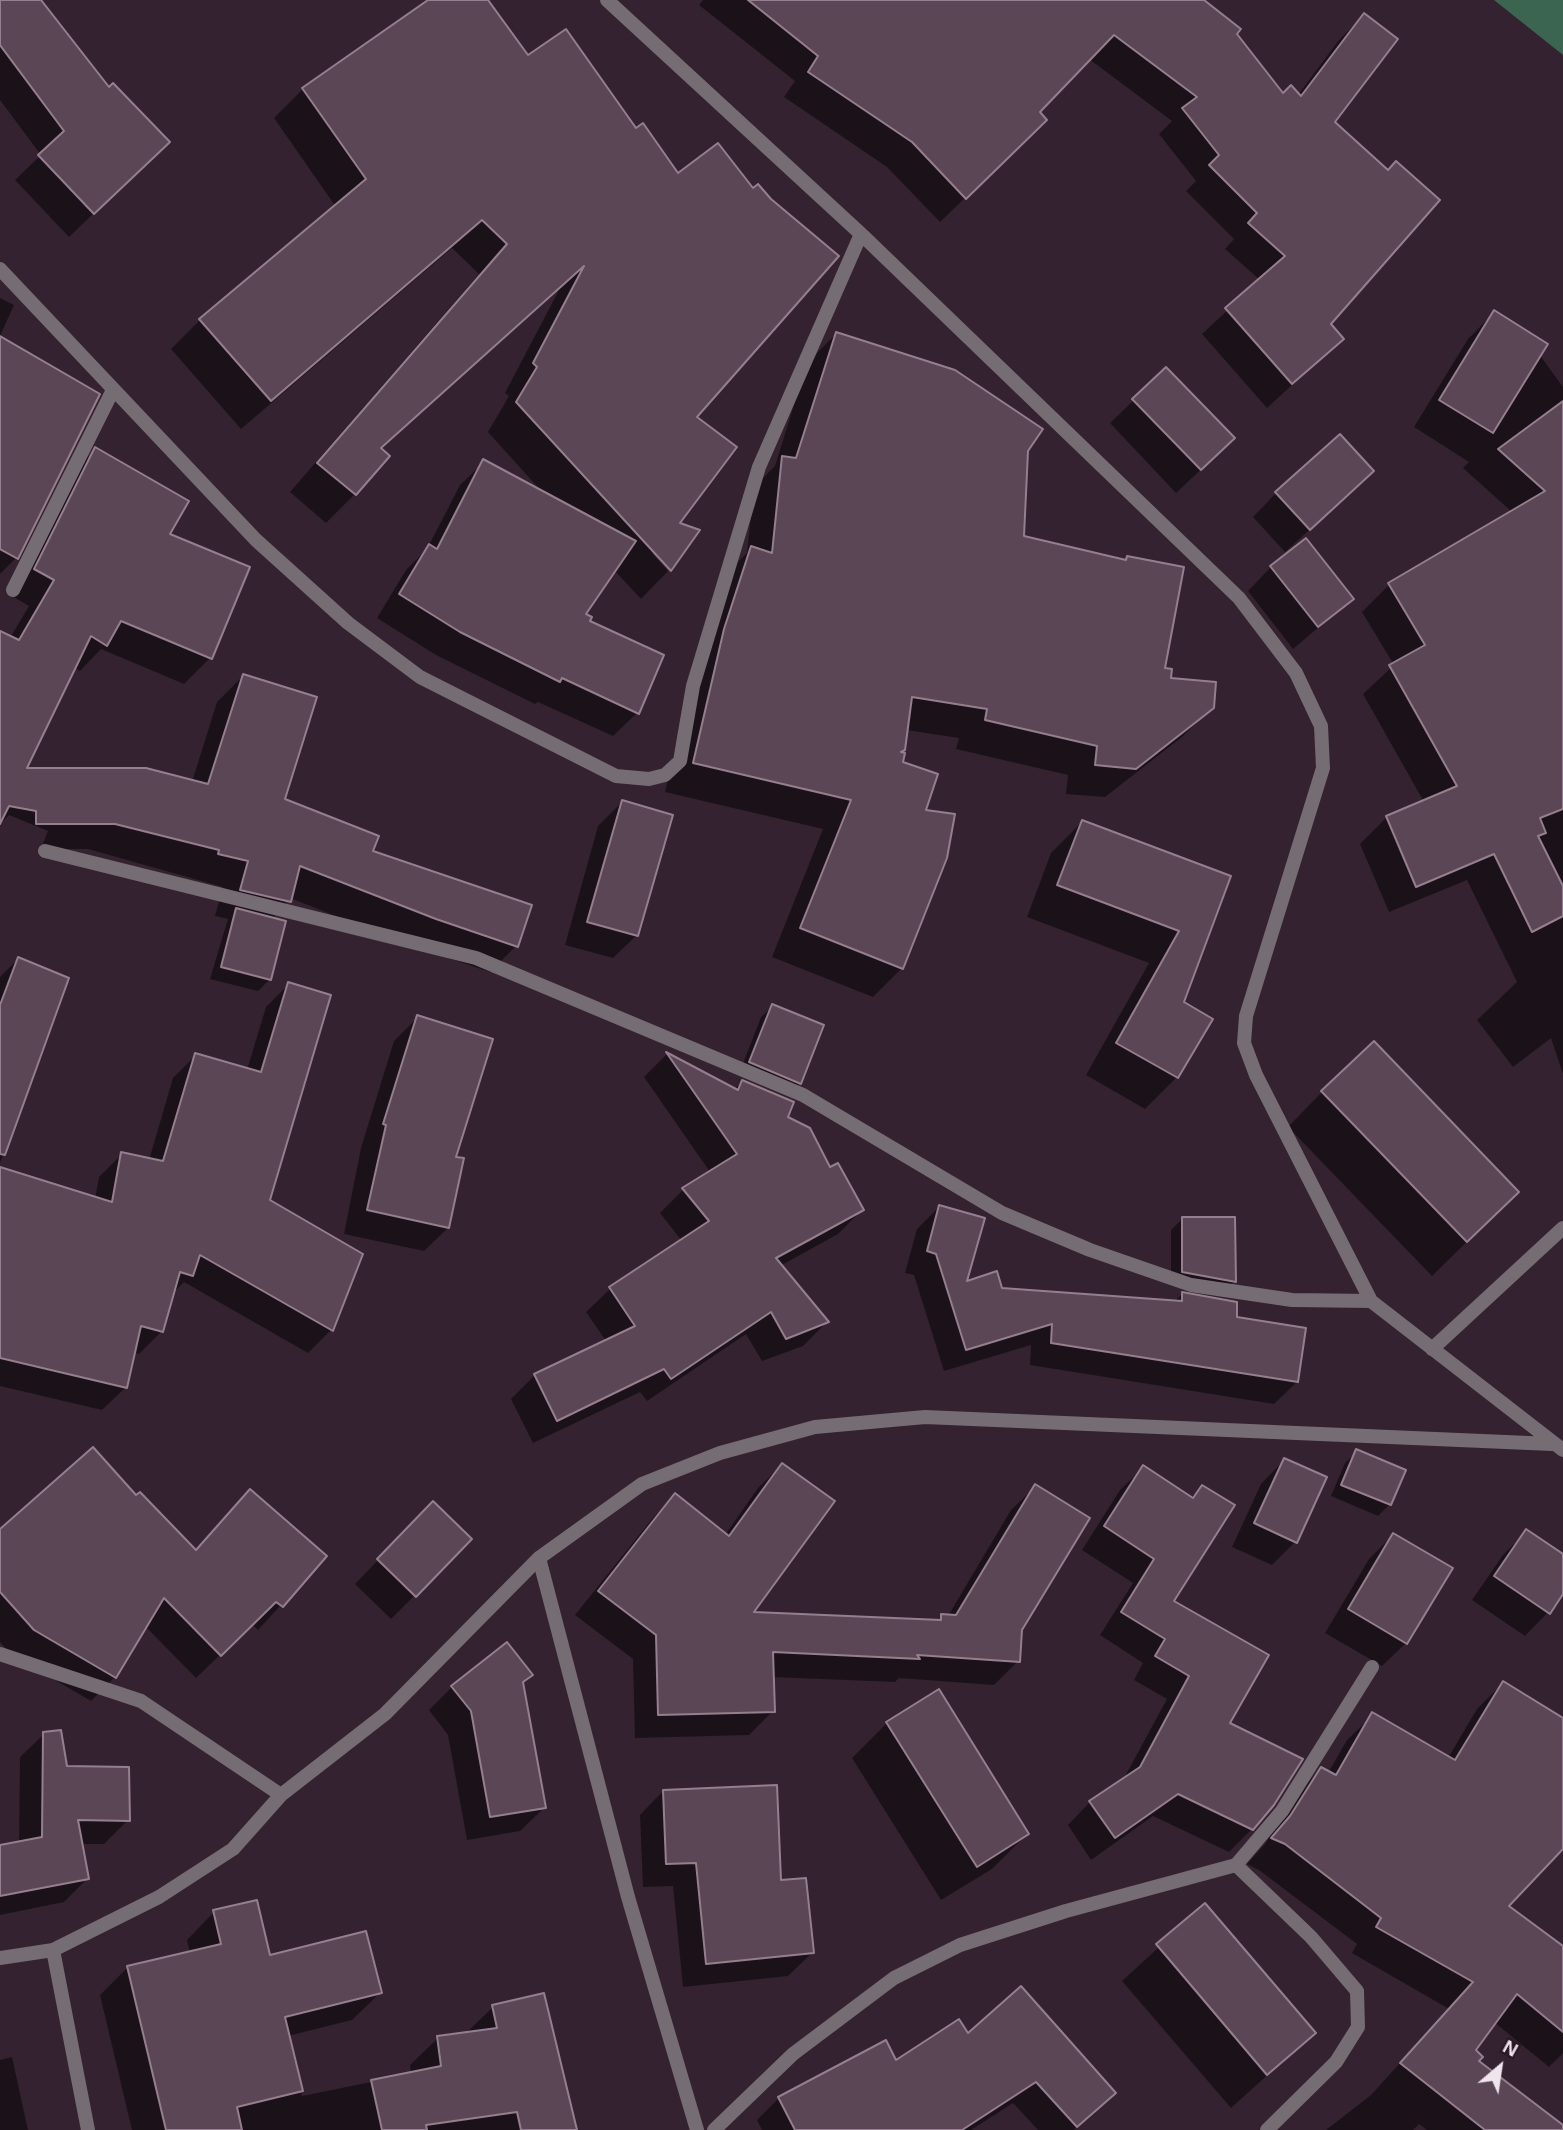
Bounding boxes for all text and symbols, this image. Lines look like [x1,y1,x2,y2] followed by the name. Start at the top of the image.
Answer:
[1465,2032,1535,2102] north arrow
[1499,2036,1522,2061] text: N

